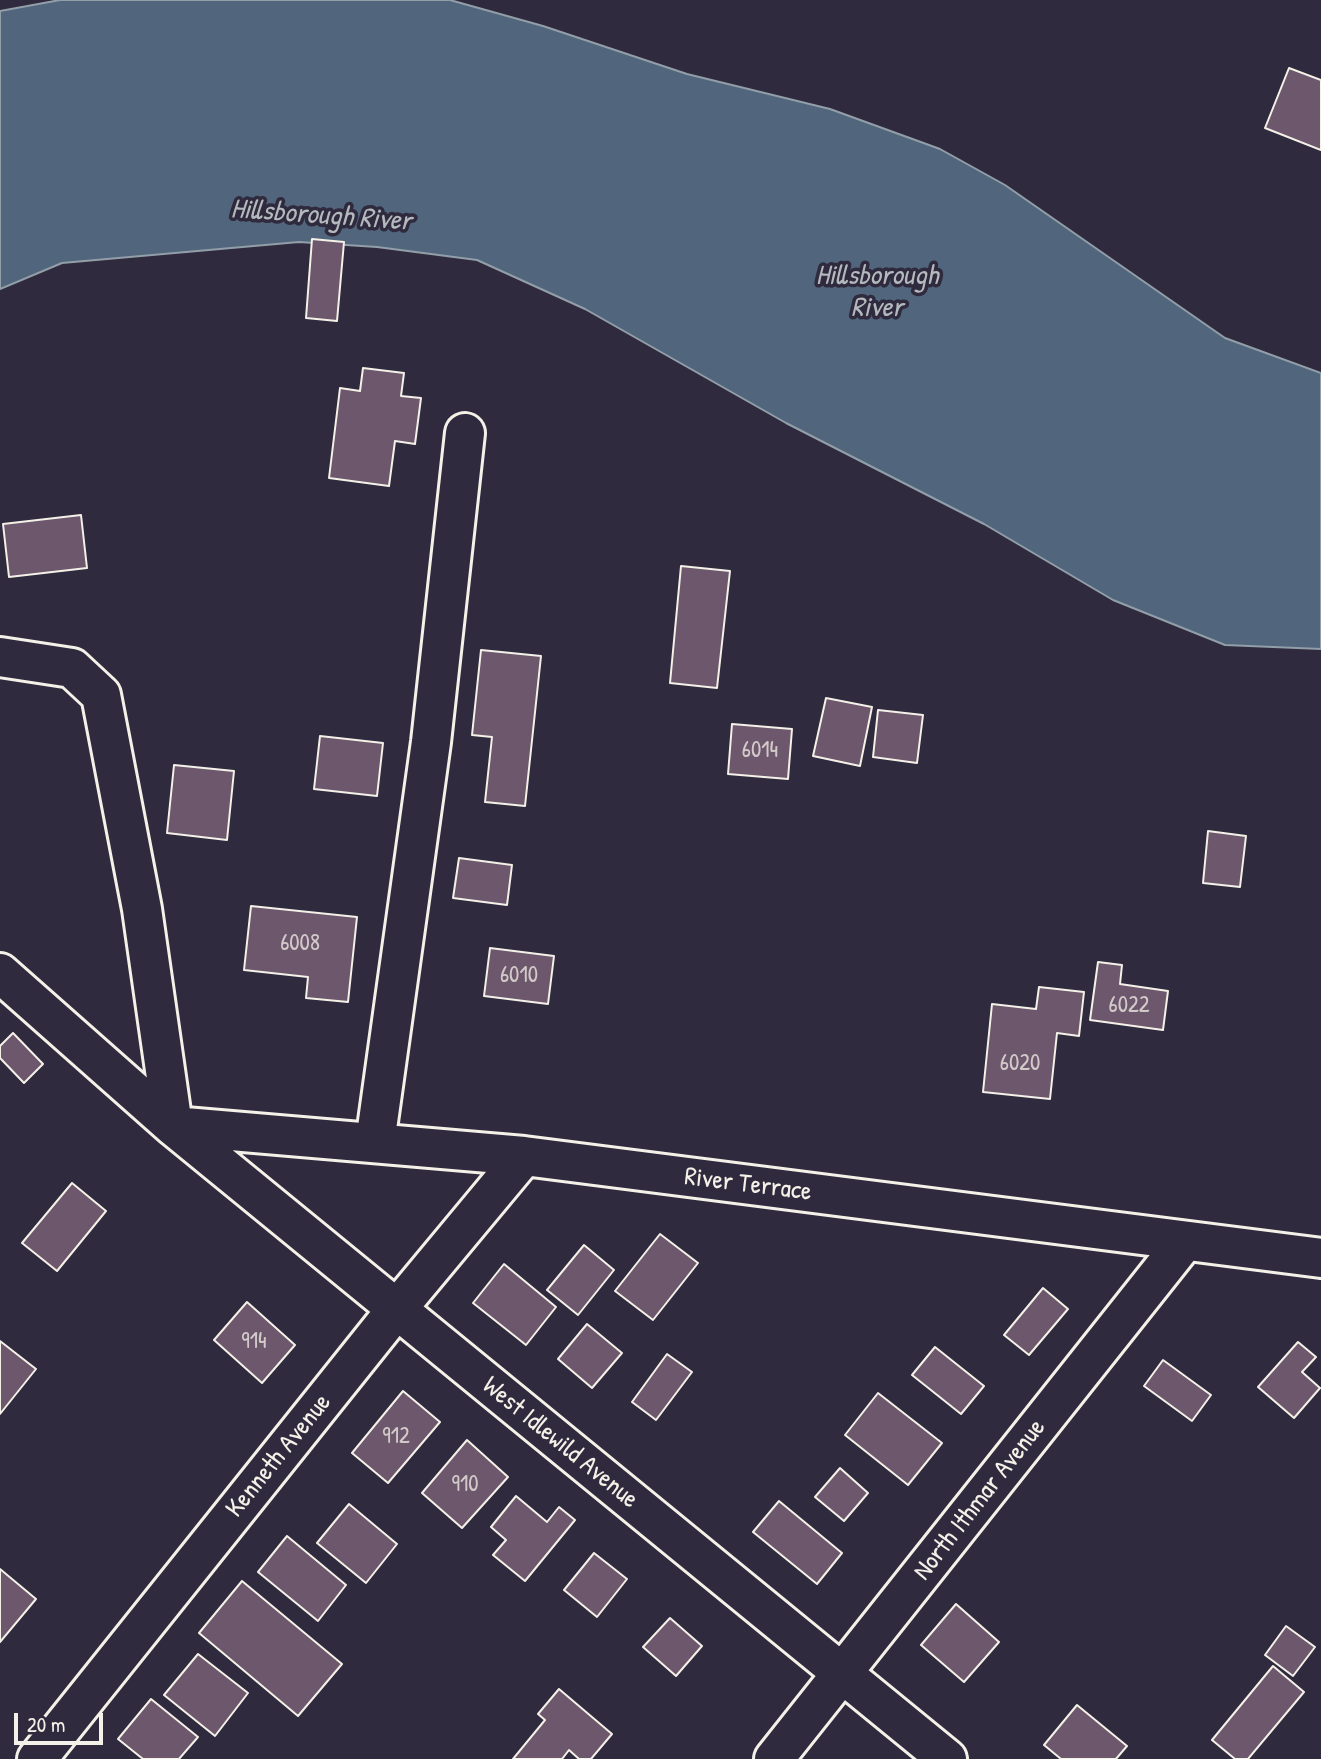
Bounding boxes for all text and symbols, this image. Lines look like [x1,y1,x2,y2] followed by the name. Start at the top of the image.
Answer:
[230,193,412,239] water label: Hillsborough River
[816,260,938,326] water label: Hillsborough River
[742,737,778,765] house number: 6014
[280,930,320,958] house number: 6008
[500,962,538,990] house number: 6010
[1108,992,1150,1020] house number: 6022
[1000,1050,1040,1078] house number: 6020
[683,1162,813,1208] street label: River Terrace
[241,1328,267,1356] house number: 914
[476,1371,644,1515] street label: West Idlewild Avenue
[220,1388,338,1524] street label: Kenneth Avenue
[907,1413,1053,1587] street label: North Ithmar Avenue
[382,1423,410,1451] house number: 912
[451,1471,479,1499] house number: 910
[18,1700,107,1744] scale bar
[27,1710,65,1739] text: 20 m

